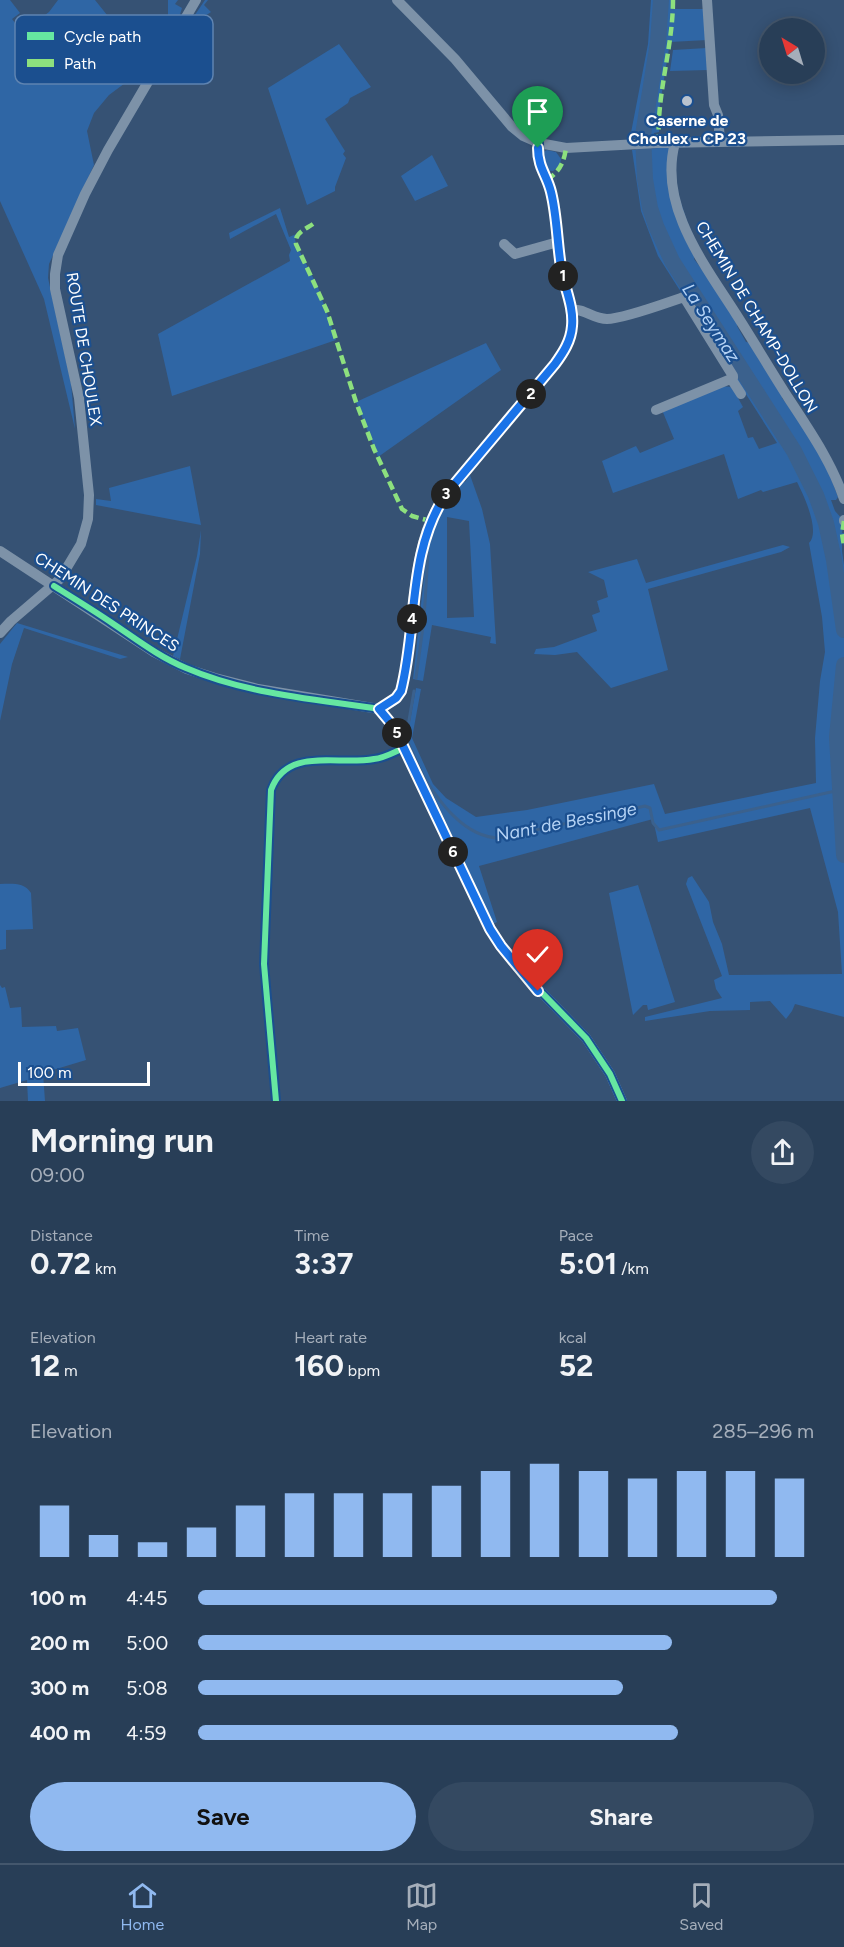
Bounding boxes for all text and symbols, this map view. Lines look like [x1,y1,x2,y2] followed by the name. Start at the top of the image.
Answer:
[15,15,213,84] legend
[759,18,825,84] north arrow
[759,18,825,84] map controls
[64,27,141,46] text: Cycle path
[64,54,96,73] text: Path
[512,86,563,148] pin
[680,94,694,108] marker: Caserne de Choulex - CP 23
[521,95,554,128] icon: arrive
[628,111,746,148] place label: Caserne de Choulex - CP 23
[692,218,822,416] street label: CHEMIN DE CHAMP-DOLLON
[548,261,578,291] pin: 1
[560,266,566,285] text: 1
[62,271,106,427] street label: ROUTE DE CHOULEX
[677,280,745,367] water label: La Seymaz
[516,379,546,409] pin: 2
[526,384,536,403] text: 2
[431,479,461,509] pin: 3
[442,484,450,503] text: 3
[31,548,183,656] street label: CHEMIN DES PRINCES
[397,604,427,634] pin: 4
[407,609,417,628] text: 4
[382,718,412,748] pin: 5
[392,723,402,742] text: 5
[494,798,639,846] water label: Nant de Bessinge
[438,837,468,867] pin: 6
[448,842,458,861] text: 6
[512,929,563,991] pin
[521,938,554,971] icon: check
[18,1059,150,1086] scale bar
[27,1063,72,1082] text: 100 m
[30,1121,214,1160] text: Morning run
[751,1121,814,1184] button: share
[30,1163,85,1187] text: 09:00
[30,1226,93,1245] text: Distance
[294,1226,329,1245] text: Time
[559,1226,593,1245] text: Pace
[30,1245,91,1282] text: 0.72
[294,1245,353,1282] text: 3:37
[559,1245,617,1282] text: 5:01
[91,1259,116,1278] text: km
[617,1259,649,1278] text: /km
[30,1328,96,1347] text: Elevation
[294,1328,367,1347] text: Heart rate
[559,1328,587,1347] text: kcal
[30,1347,60,1384] text: 12
[294,1347,344,1384] text: 160
[559,1347,593,1384] text: 52
[60,1361,78,1380] text: m
[344,1361,380,1380] text: bpm
[30,1419,112,1443] text: Elevation
[712,1419,814,1443] text: 285–296 m
[30,1586,87,1610] text: 100 m
[126,1586,167,1610] text: 4:45
[30,1631,90,1655] text: 200 m
[126,1631,168,1655] text: 5:00
[30,1676,89,1700] text: 300 m
[126,1676,168,1700] text: 5:08
[30,1721,91,1745] text: 400 m
[126,1721,166,1745] text: 4:59
[30,1782,416,1851] button: Save
[428,1782,814,1851] button: Share
[121,1879,164,1934] tab: Home
[405,1879,438,1934] tab: Map
[679,1879,723,1934] tab: Saved

